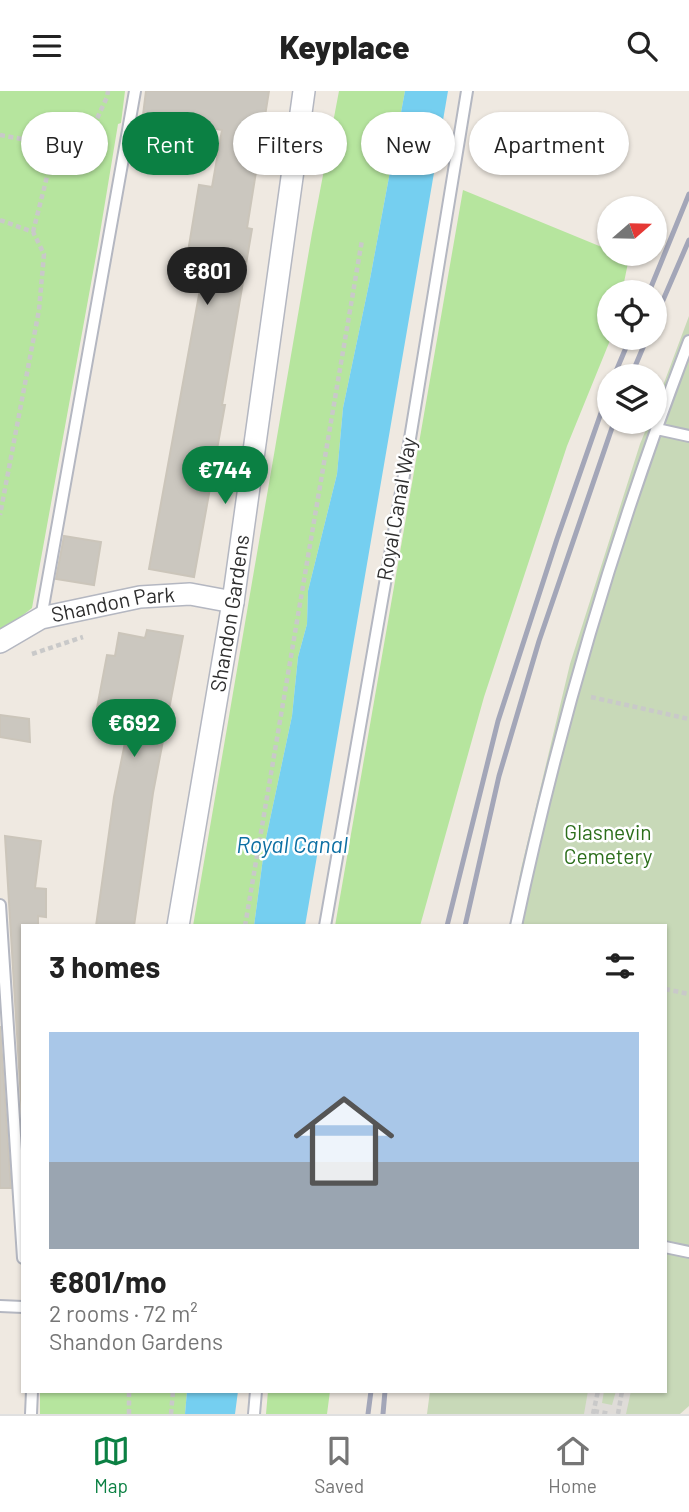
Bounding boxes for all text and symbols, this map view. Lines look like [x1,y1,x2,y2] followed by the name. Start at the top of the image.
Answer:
[28,27,66,65] icon: menu
[279,27,410,65] text: Keyplace
[623,27,661,65] icon: search
[21,112,108,175] chip: Buy
[122,112,219,175] chip: Rent
[233,112,347,175] chip: Filters
[361,112,455,175] chip: New
[469,112,629,175] chip: Apartment
[597,196,667,266] north arrow
[597,196,667,434] map controls
[166,247,248,307] pin: €801
[183,256,231,284] text: €801
[597,280,667,350] button: locate
[597,364,667,434] button: layers
[371,435,420,582] street label: Royal Canal Way
[184,447,266,506] pin: €744
[198,455,252,483] text: €744
[204,533,253,694] street label: Shandon Gardens
[49,581,176,627] street label: Shandon Park
[93,699,175,759] pin: €692
[108,708,160,736] text: €692
[564,819,653,868] park label: Glasnevin Cemetery
[236,830,348,858] water label: Royal Canal
[601,947,639,985] icon: filters
[49,948,160,984] text: 3 homes
[281,1078,407,1204] icon: home
[49,1263,167,1299] text: €801/mo
[49,1299,198,1327] text: 2 rooms · 72 m²
[49,1327,223,1355] text: Shandon Gardens
[92,1432,130,1497] tab: Map
[314,1432,364,1497] tab: Saved
[548,1432,597,1497] tab: Home

